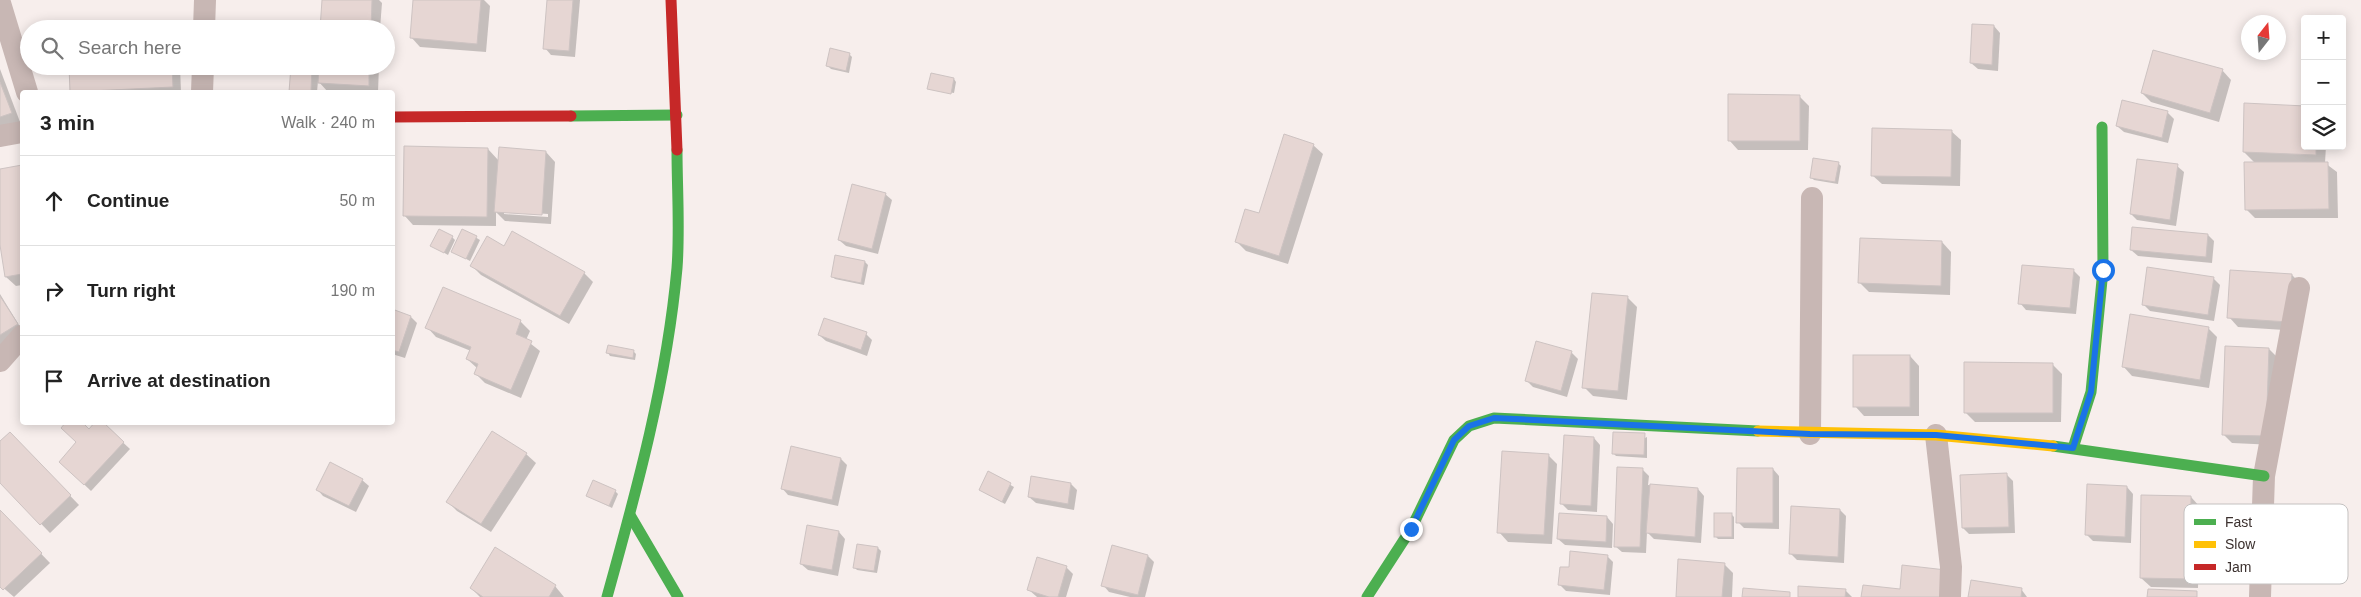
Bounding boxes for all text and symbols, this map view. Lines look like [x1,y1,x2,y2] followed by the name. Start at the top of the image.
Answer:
[2241,15,2286,60] north arrow
[2301,15,2346,150] map controls
[2301,15,2346,60] button: +
[20,20,395,75] search box
[38,34,66,62] icon: search
[78,37,182,58] text: Search here
[2301,60,2346,105] button: −
[2301,105,2346,150] button: layers
[40,111,95,134] text: 3 min
[281,114,375,131] text: Walk · 240 m
[40,187,68,215] icon: ahead
[87,190,169,211] text: Continue
[339,192,375,209] text: 50 m
[2092,259,2115,282] route start
[40,277,68,305] icon: right
[87,280,175,301] text: Turn right
[331,282,375,299] text: 190 m
[40,367,68,395] icon: arrive
[87,370,271,391] text: Arrive at destination
[2184,504,2348,584] legend
[2225,514,2252,530] text: Fast
[1400,518,1423,541] route end
[2225,536,2256,552] text: Slow
[2225,559,2251,575] text: Jam

